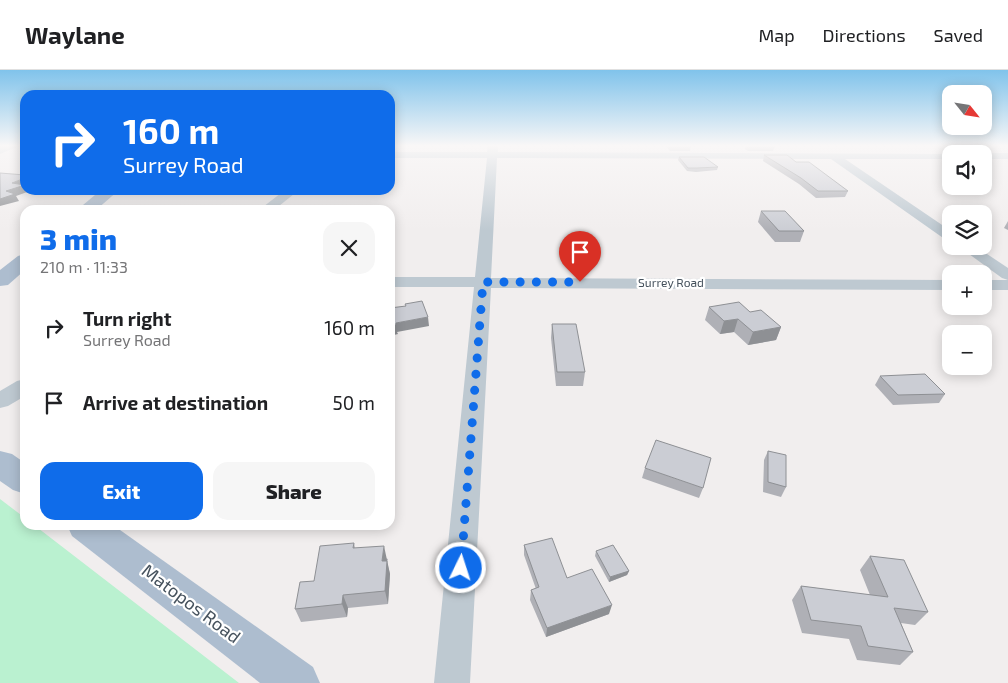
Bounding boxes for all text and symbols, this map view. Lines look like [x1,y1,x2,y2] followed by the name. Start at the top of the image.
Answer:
[25,20,125,49] text: Waylane
[758,24,795,46] text: Map
[823,24,906,46] text: Directions
[934,24,983,46] text: Saved
[942,85,992,135] north arrow
[942,85,992,375] map controls
[123,109,219,151] text: 160 m
[40,110,105,175] icon: right
[942,145,992,195] button: sound
[123,151,244,177] text: Surrey Road
[942,205,992,255] button: layers
[40,220,117,256] text: 3 min
[323,222,375,274] button: close
[559,231,601,282] pin
[566,238,594,266] icon: arrive
[40,257,128,276] text: 210 m · 11:33
[942,265,992,315] button: +
[638,275,704,289] street label: Surrey Road
[83,307,171,330] text: Turn right
[40,314,68,342] icon: right
[324,316,375,339] text: 160 m
[942,325,992,375] button: −
[83,330,171,349] text: Surrey Road
[40,389,68,417] icon: arrive
[83,391,268,414] text: Arrive at destination
[332,391,375,414] text: 50 m
[40,462,203,520] button: Exit
[213,462,375,520] button: Share
[434,541,486,593] position arrow
[138,559,245,648] street label: Matopos Road

